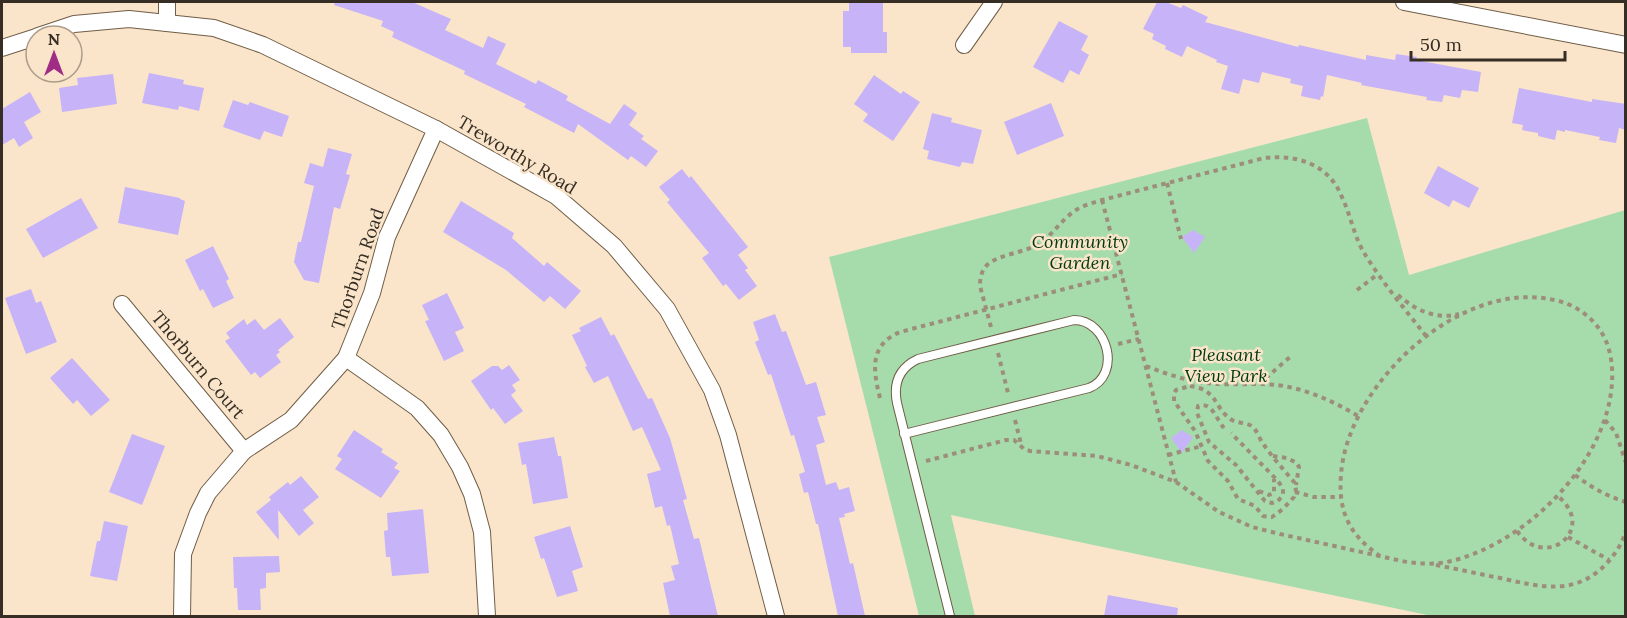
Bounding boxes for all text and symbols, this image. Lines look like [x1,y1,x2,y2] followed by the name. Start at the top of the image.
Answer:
[24,24,84,84] north arrow
[1411,24,1566,62] scale bar
[48,29,60,49] text: N
[1420,33,1462,56] text: 50 m
[454,110,581,199] street label: Treworthy Road
[326,205,389,333] street label: Thorburn Road
[1032,230,1128,274] park label: Community Garden
[147,306,250,423] street label: Thorburn Court
[1184,343,1268,387] park label: Pleasant View Park

